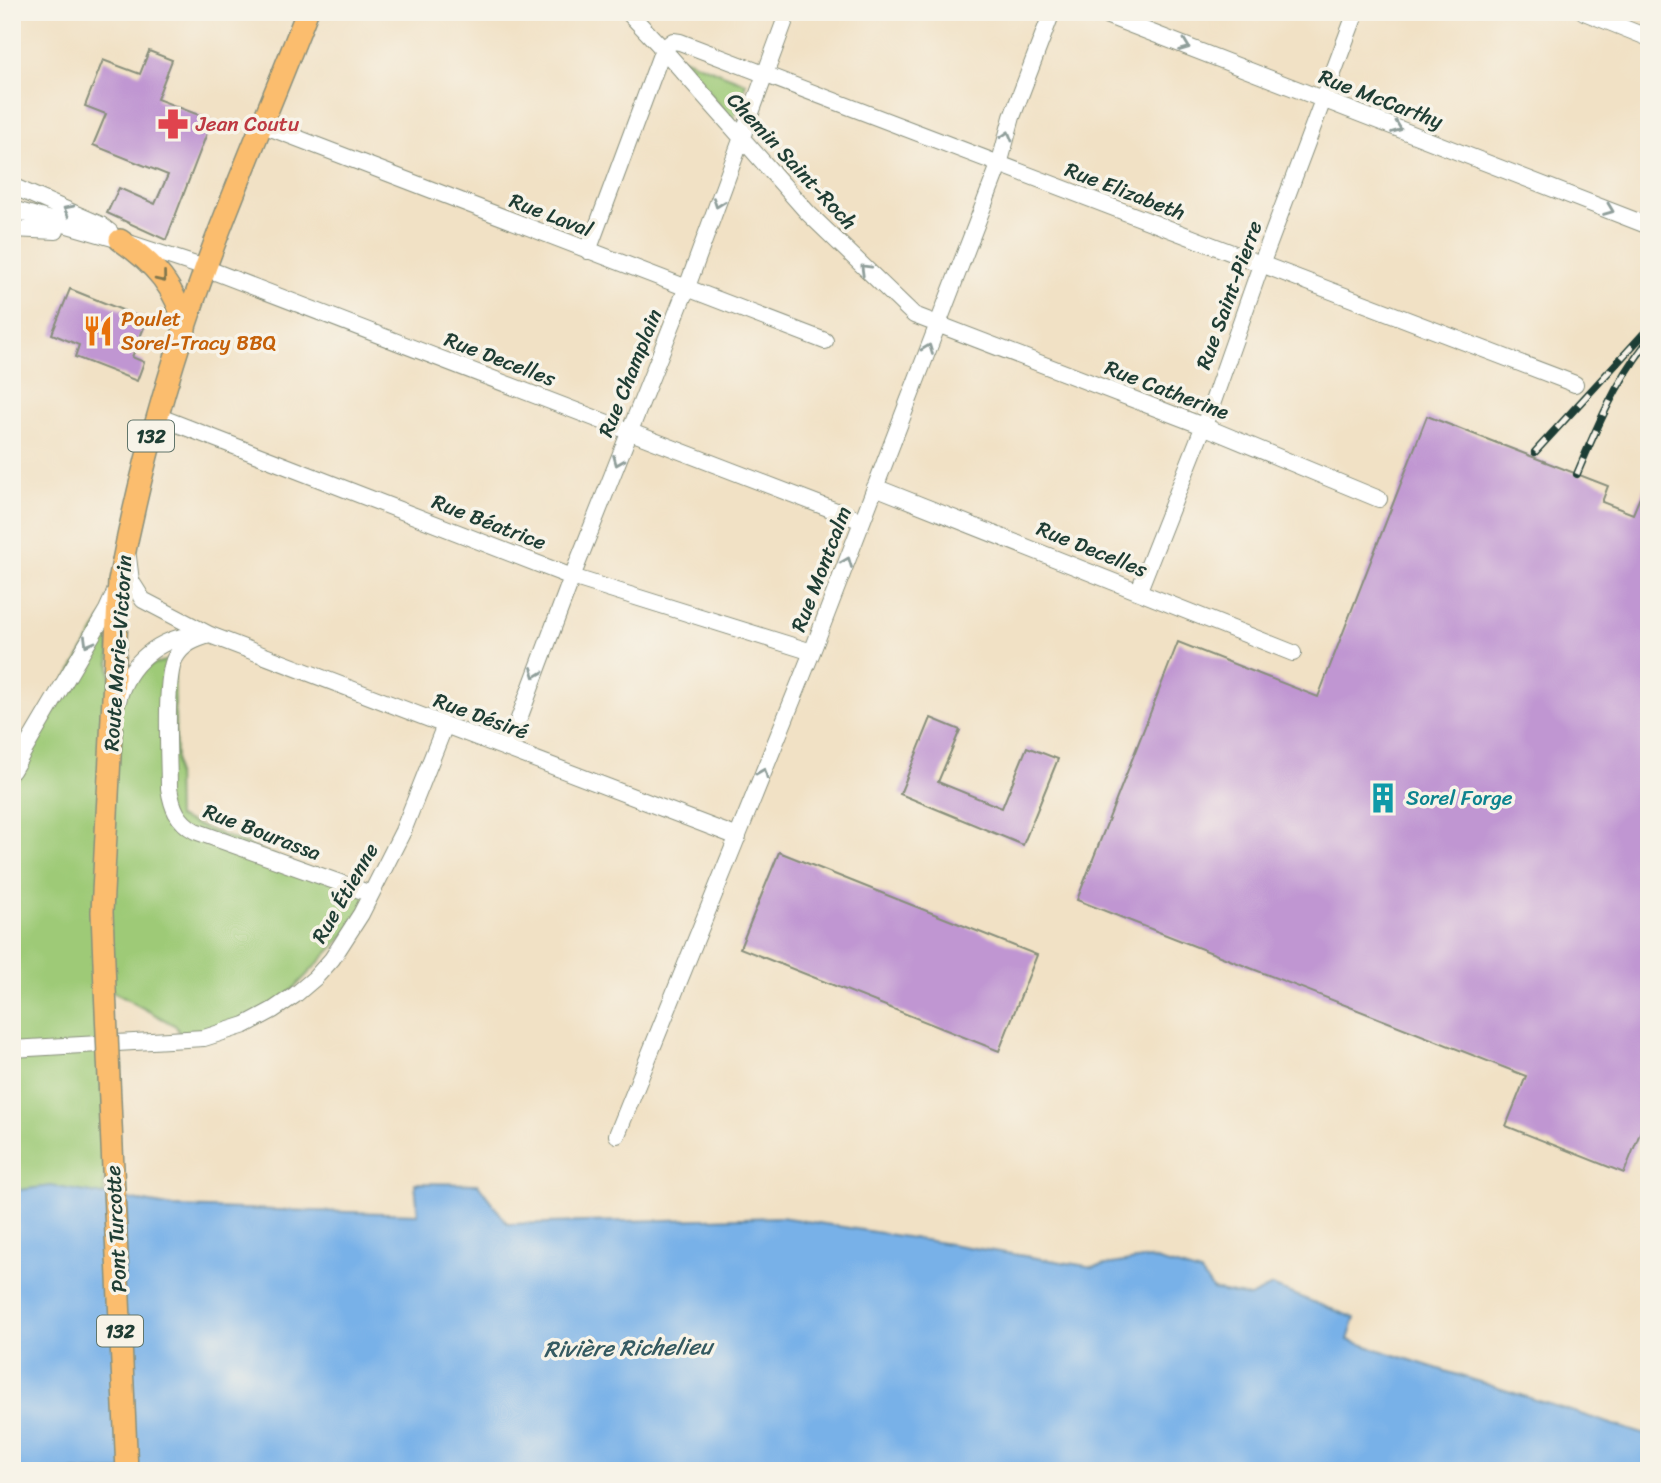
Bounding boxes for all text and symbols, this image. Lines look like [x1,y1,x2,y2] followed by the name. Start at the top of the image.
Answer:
[1178,37,1190,51] one-way arrow
[1313,58,1449,140] street label: Rue McCarthy
[717,83,867,239] street label: Chemin Saint-Roch
[195,105,300,143] place label: Jean Coutu
[156,107,190,141] pharmacy icon: Jean Coutu
[1390,119,1402,133] one-way arrow
[999,130,1013,142] one-way arrow
[1059,151,1191,231] street label: Rue Elizabeth
[504,182,599,249] street label: Rue Laval
[712,196,726,208] one-way arrow
[1602,202,1614,216] one-way arrow
[63,204,75,218] one-way arrow
[1184,215,1274,375] street label: Rue Saint-Pierre
[861,265,873,277] one-way arrow
[154,270,166,283] one-way arrow
[121,300,277,362] place label: Poulet Sorel-Tracy BBQ
[587,303,673,443] street label: Rue Champlain
[81,314,115,348] restaurant icon: Poulet Sorel-Tracy BBQ
[439,320,562,398] street label: Rue Decelles
[920,344,934,356] one-way arrow
[1099,349,1235,431] street label: Rue Catherine
[128,420,174,452] road number: 132
[612,453,626,466] one-way arrow
[426,483,552,561] street label: Rue Béatrice
[780,500,862,638] street label: Rue Montcalm
[1031,510,1153,589] street label: Rue Decelles
[92,554,144,752] street label: Route Marie-Victorin
[838,556,852,568] one-way arrow
[83,634,96,647] one-way arrow
[530,666,544,678] one-way arrow
[428,681,534,751] street label: Rue Désiré
[755,768,769,781] one-way arrow
[1406,779,1513,817] place label: Sorel Forge
[1366,781,1400,815] building icon: Sorel Forge
[198,792,327,872] street label: Rue Bourassa
[301,835,389,951] street label: Rue Étienne
[94,1164,138,1294] street label: Pont Turcotte
[97,1316,143,1346] road number: 132
[543,1326,715,1370] water label: Rivière Richelieu

